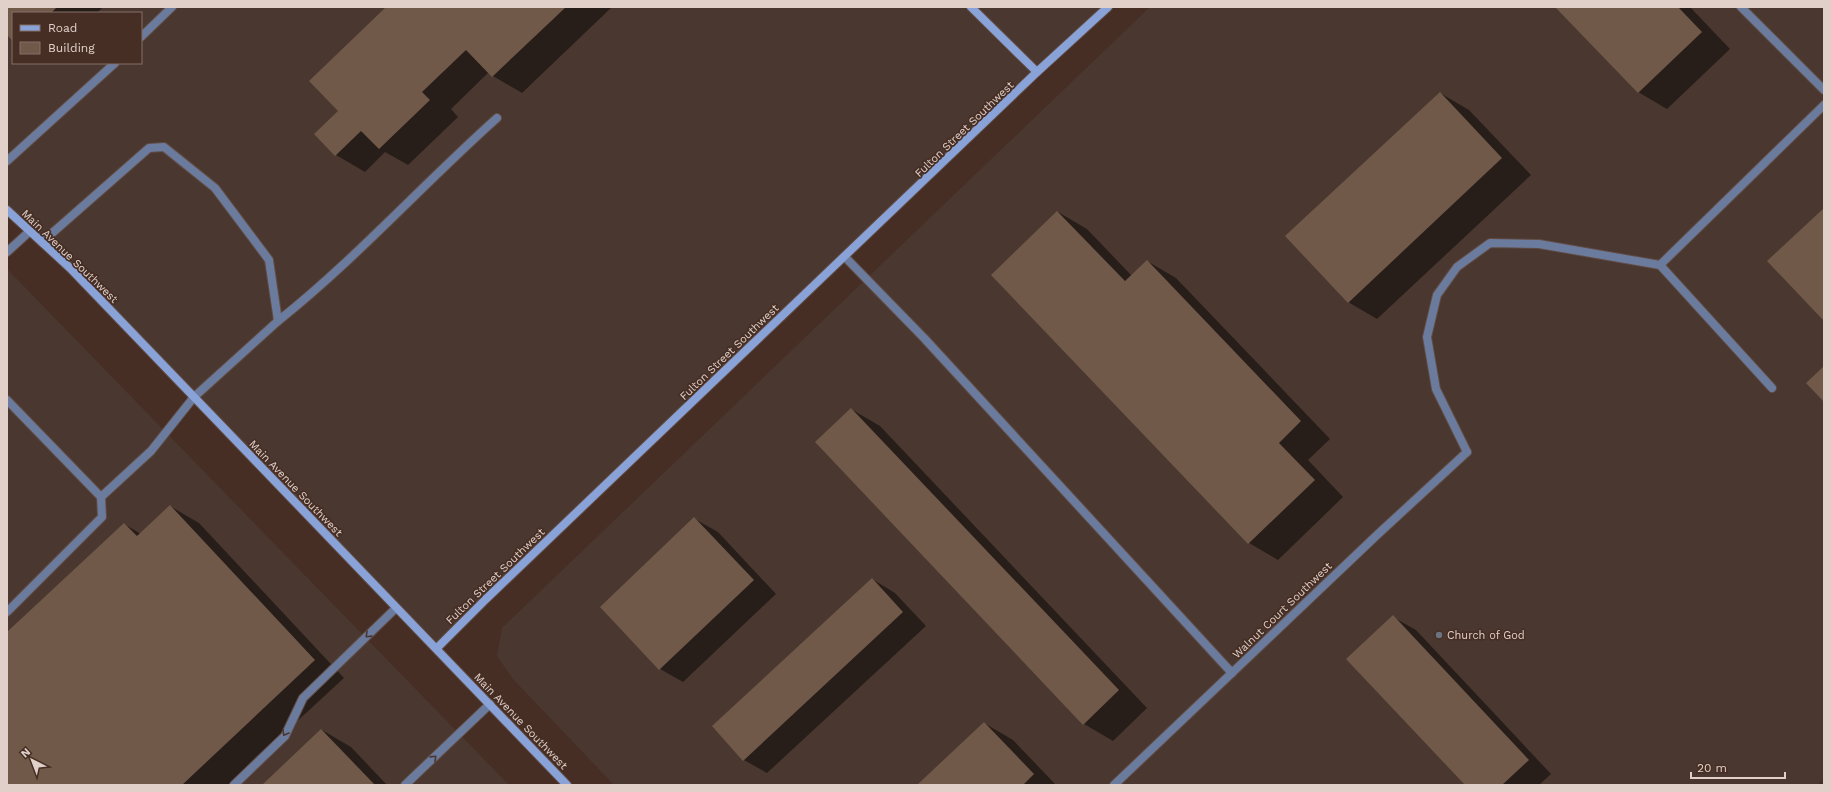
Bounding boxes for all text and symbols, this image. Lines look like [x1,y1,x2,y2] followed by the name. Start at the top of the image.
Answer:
[12,12,142,64] legend
[48,21,77,35] text: Road
[48,41,95,55] text: Building
[912,78,1017,180] street label: Fulton Street Southwest
[19,207,121,306] street label: Main Avenue Southwest
[677,301,782,403] street label: Fulton Street Southwest
[246,438,345,539] street label: Main Avenue Southwest
[443,525,548,627] street label: Fulton Street Southwest
[1230,559,1335,661] street label: Walnut Court Southwest
[1447,629,1525,642] place label: Church of God
[365,630,373,638] one-way arrow
[1434,630,1444,640] marker: Church of God
[471,671,570,772] street label: Main Avenue Southwest
[283,729,290,736] one-way arrow
[12,740,52,780] north arrow
[18,745,33,760] text: N
[1691,754,1785,780] scale bar
[429,755,437,763] one-way arrow
[1697,761,1727,775] text: 20 m

